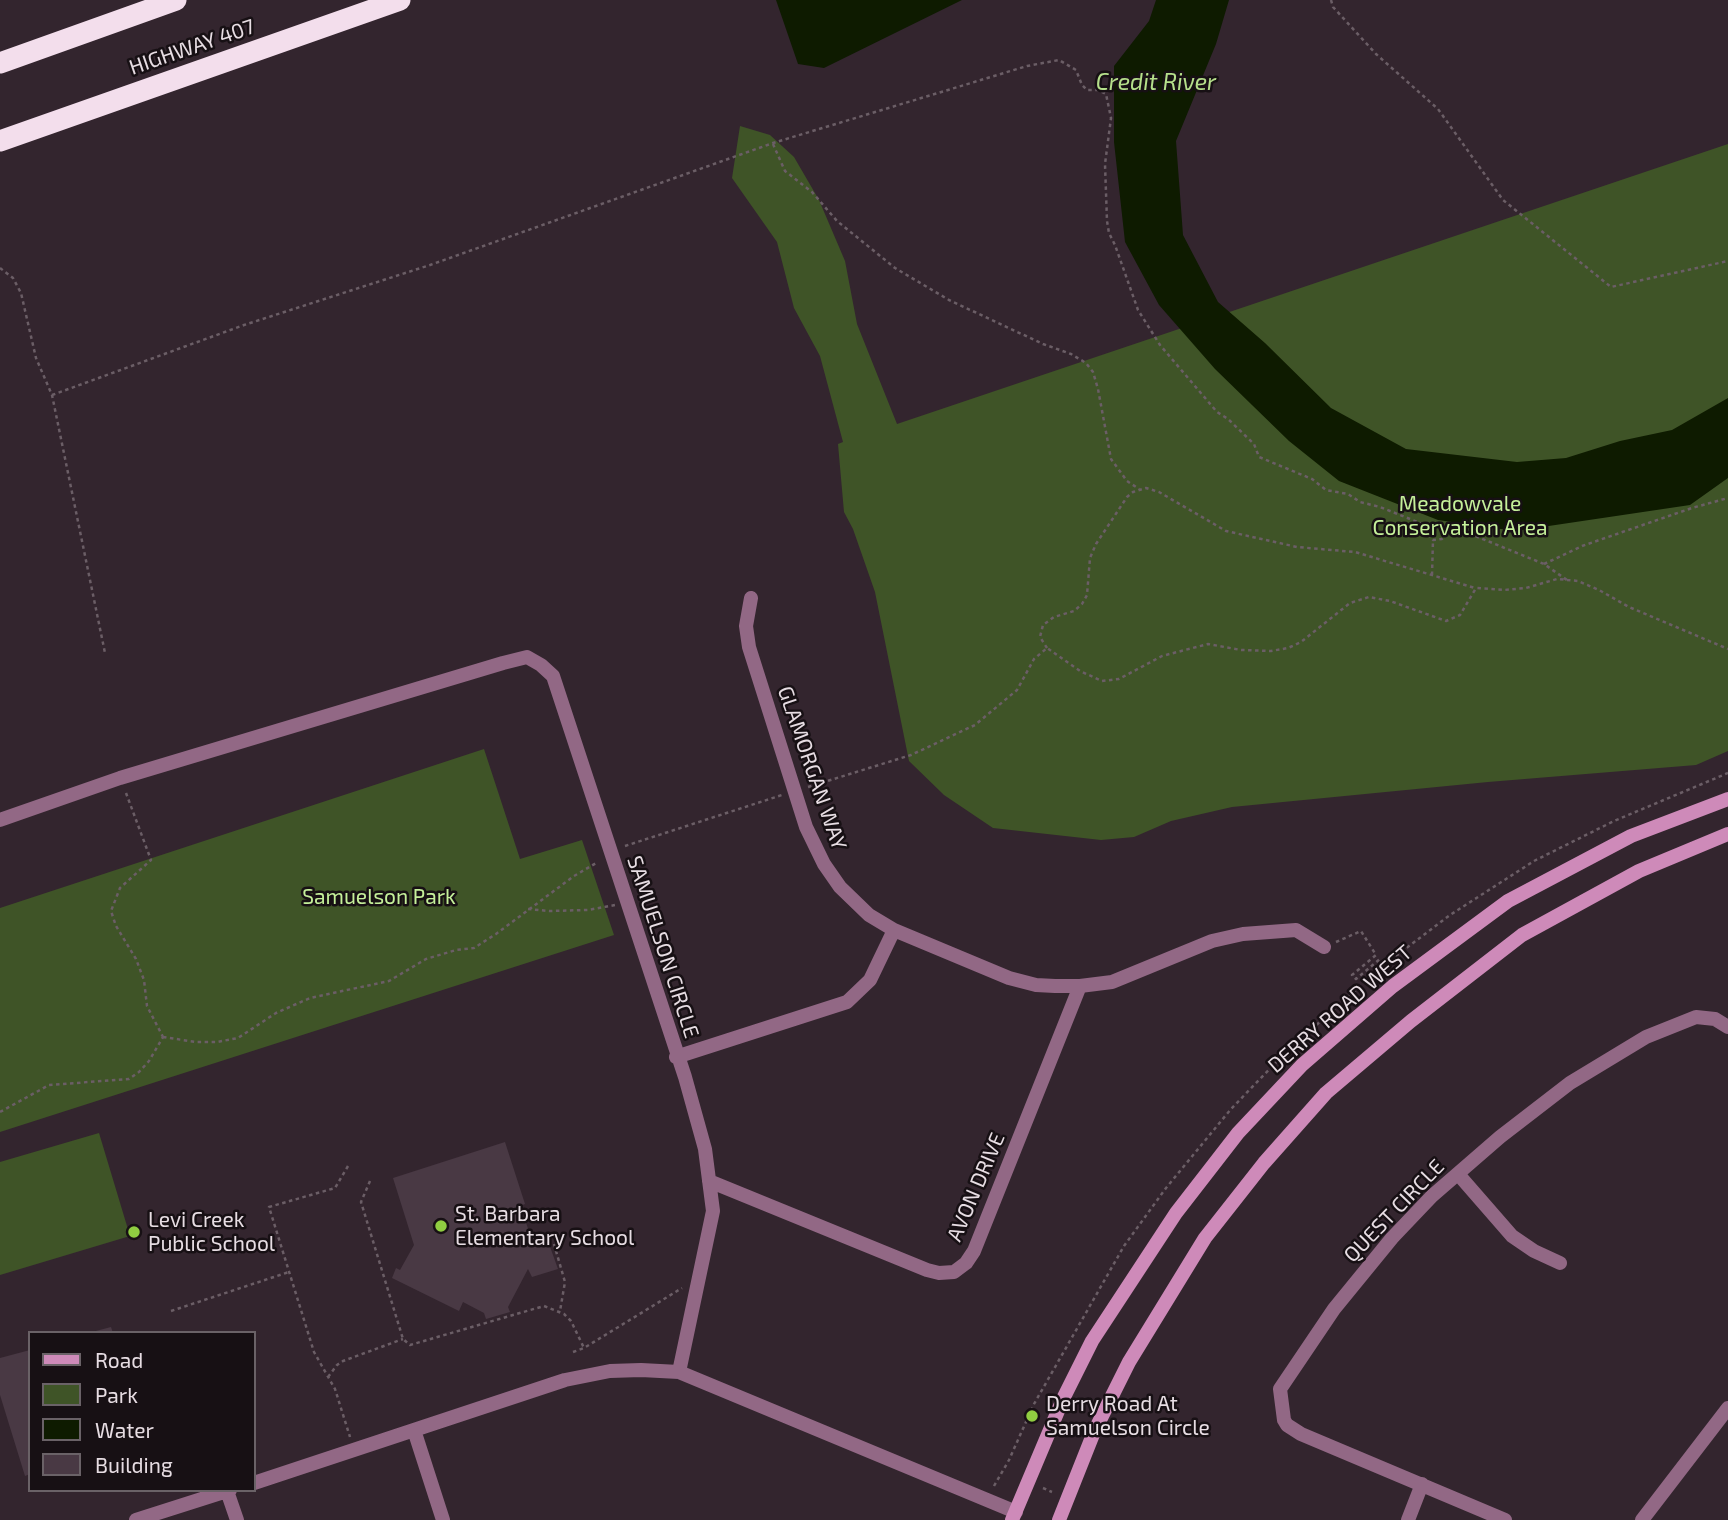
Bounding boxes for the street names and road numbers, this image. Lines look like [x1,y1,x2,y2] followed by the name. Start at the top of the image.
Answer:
[126,14,258,80] street label: HIGHWAY 407
[772,683,852,853] street label: GLAMORGAN WAY
[622,853,704,1041] street label: SAMUELSON CIRCLE
[1263,940,1417,1078] street label: DERRY ROAD WEST
[942,1129,1010,1245] street label: AVON DRIVE
[1339,1154,1449,1268] street label: QUEST CIRCLE

